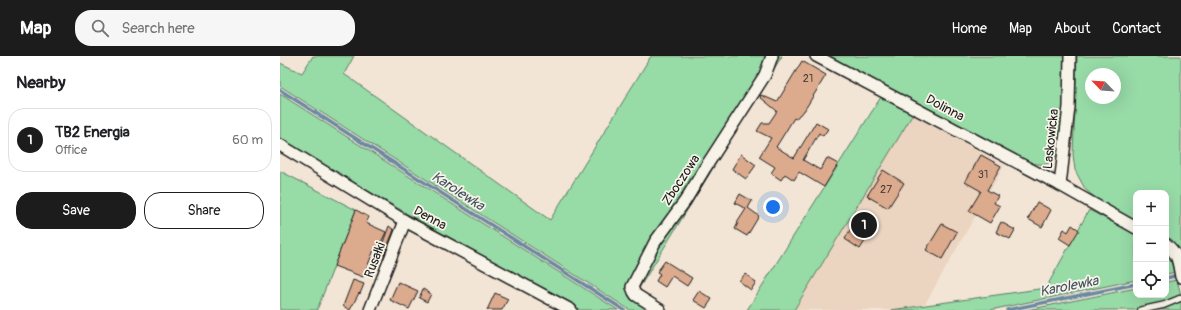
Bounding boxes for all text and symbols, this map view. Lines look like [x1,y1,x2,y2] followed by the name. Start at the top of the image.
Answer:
[75,10,355,46] search box
[20,16,51,40] text: Map
[89,17,111,39] icon: search
[121,19,195,38] text: Search here
[952,20,987,37] text: Home
[1009,20,1032,37] text: Map
[1054,20,1090,37] text: About
[1112,20,1161,37] text: Contact
[1085,68,1121,104] north arrow
[16,72,65,93] text: Nearby
[803,72,813,85] house number: 21
[923,91,967,125] street label: Dolinna
[1040,108,1062,170] street label: Laskowicka
[55,123,130,142] text: TB2 Energia
[27,132,33,148] text: 1
[232,132,263,148] text: 60 m
[55,142,87,158] text: Office
[659,152,703,208] street label: Zboczowa
[429,168,489,215] water label: Karolewka
[978,168,988,181] house number: 31
[880,183,892,196] house number: 27
[1133,190,1169,298] map controls
[1133,190,1169,226] button: +
[16,192,136,229] button: Save
[144,192,264,229] button: Share
[763,197,783,217] your location
[411,203,449,233] street label: Denna
[851,210,877,240] pin: 1
[1133,226,1169,262] button: −
[361,240,389,280] street label: Rusałki
[1133,262,1169,298] button: locate
[1038,272,1101,300] water label: Karolewka

